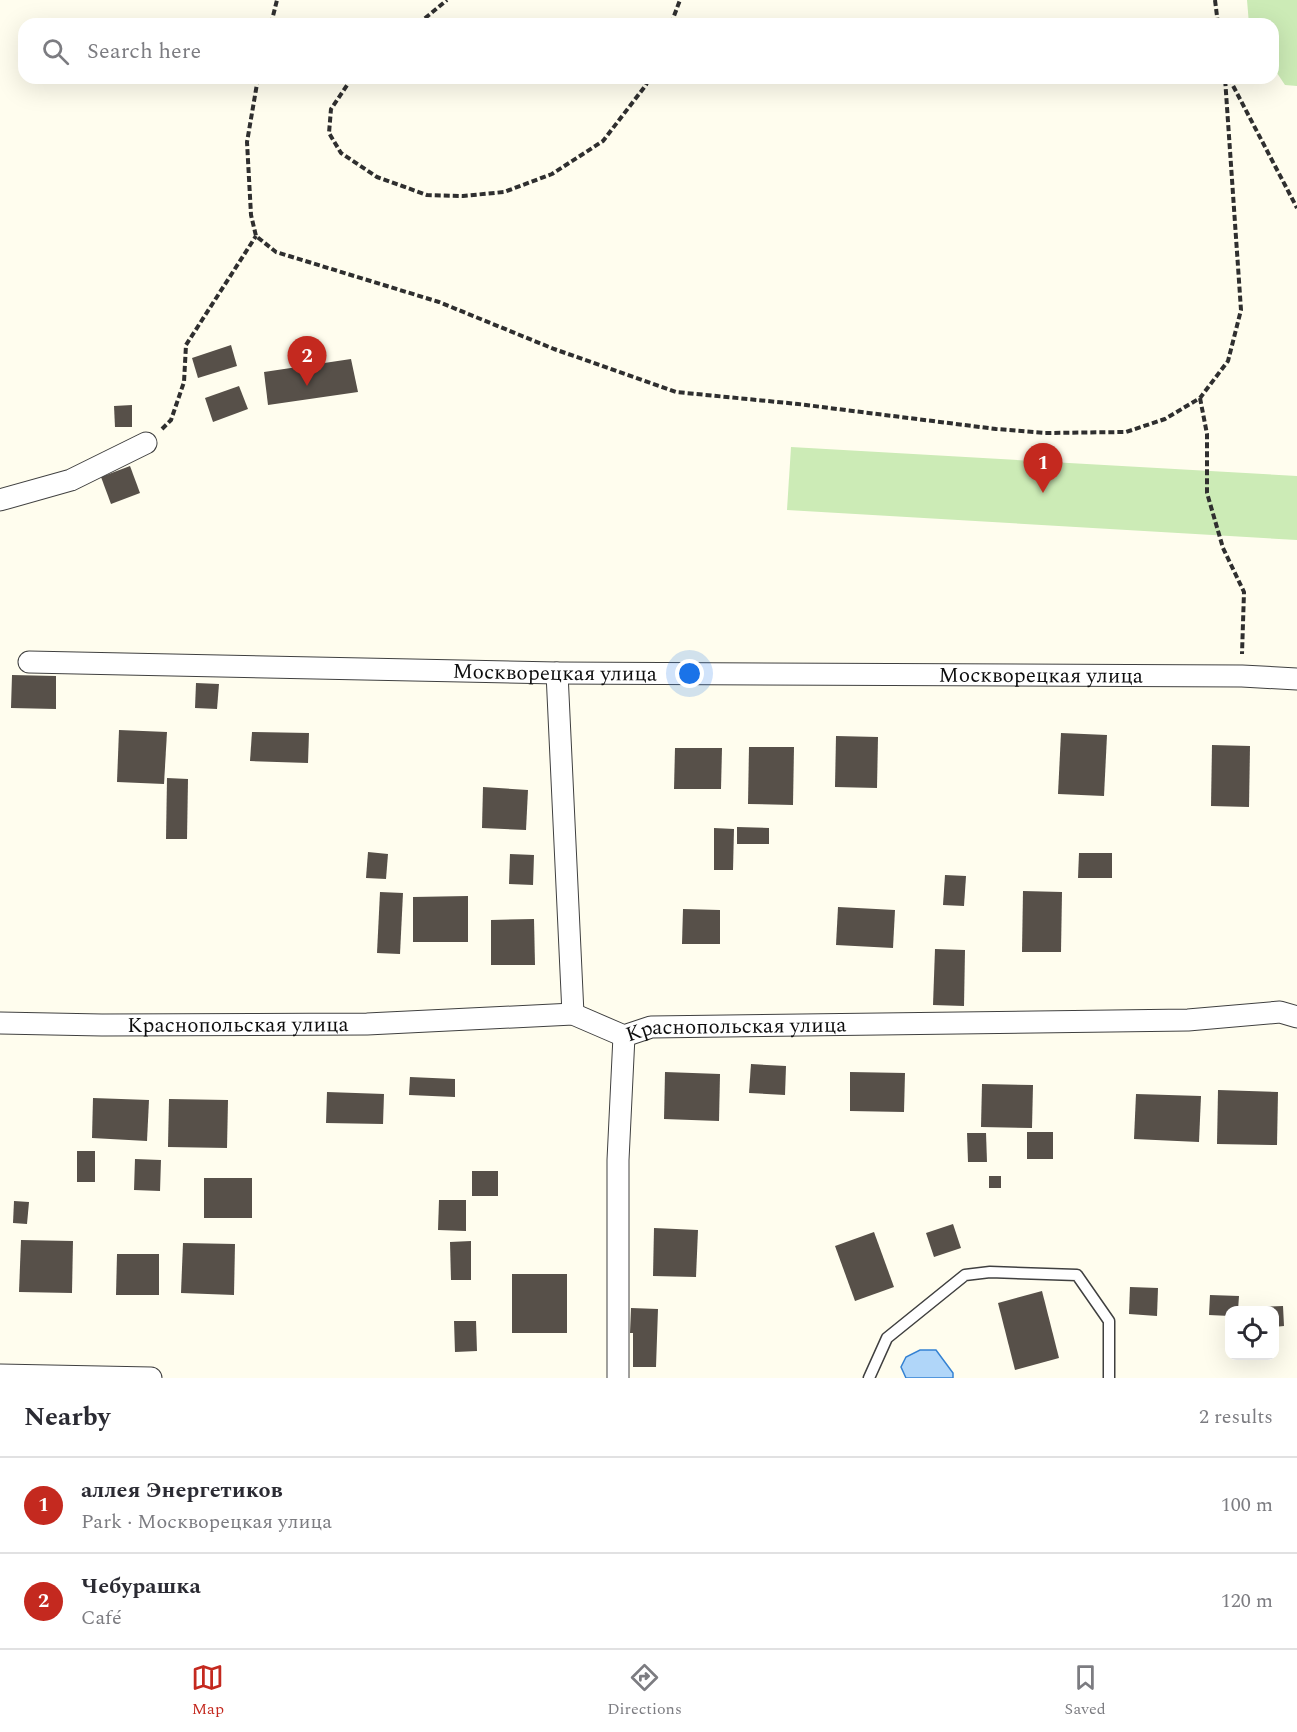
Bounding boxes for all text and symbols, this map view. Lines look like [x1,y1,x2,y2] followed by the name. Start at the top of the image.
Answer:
[18,18,1279,84] search box
[39,35,72,68] icon: search
[87,35,201,68] text: Search here
[288,336,326,386] pin: 2
[1024,444,1062,493] pin: 1
[452,656,658,690] street label: Москворецкая улица
[675,659,704,688] your location
[939,660,1144,693] street label: Москворецкая улица
[127,1009,349,1042] street label: Краснопольская улица
[622,1009,847,1051] street label: Краснопольская улица
[1225,1306,1279,1360] map controls
[1225,1306,1279,1360] button: locate
[24,1397,110,1437] text: Nearby
[1199,1402,1273,1432] text: 2 results
[81,1474,283,1507] text: аллея Энергетиков
[38,1490,49,1520] text: 1
[1221,1490,1273,1520] text: 100 m
[81,1507,332,1537] text: Park · Москворецкая улица
[81,1570,201,1603] text: Чебурашка
[38,1586,49,1616] text: 2
[1221,1586,1273,1616] text: 120 m
[81,1603,122,1633] text: Café
[191,1661,224,1721] tab: Map
[607,1661,682,1721] tab: Directions
[1065,1661,1106,1721] tab: Saved

